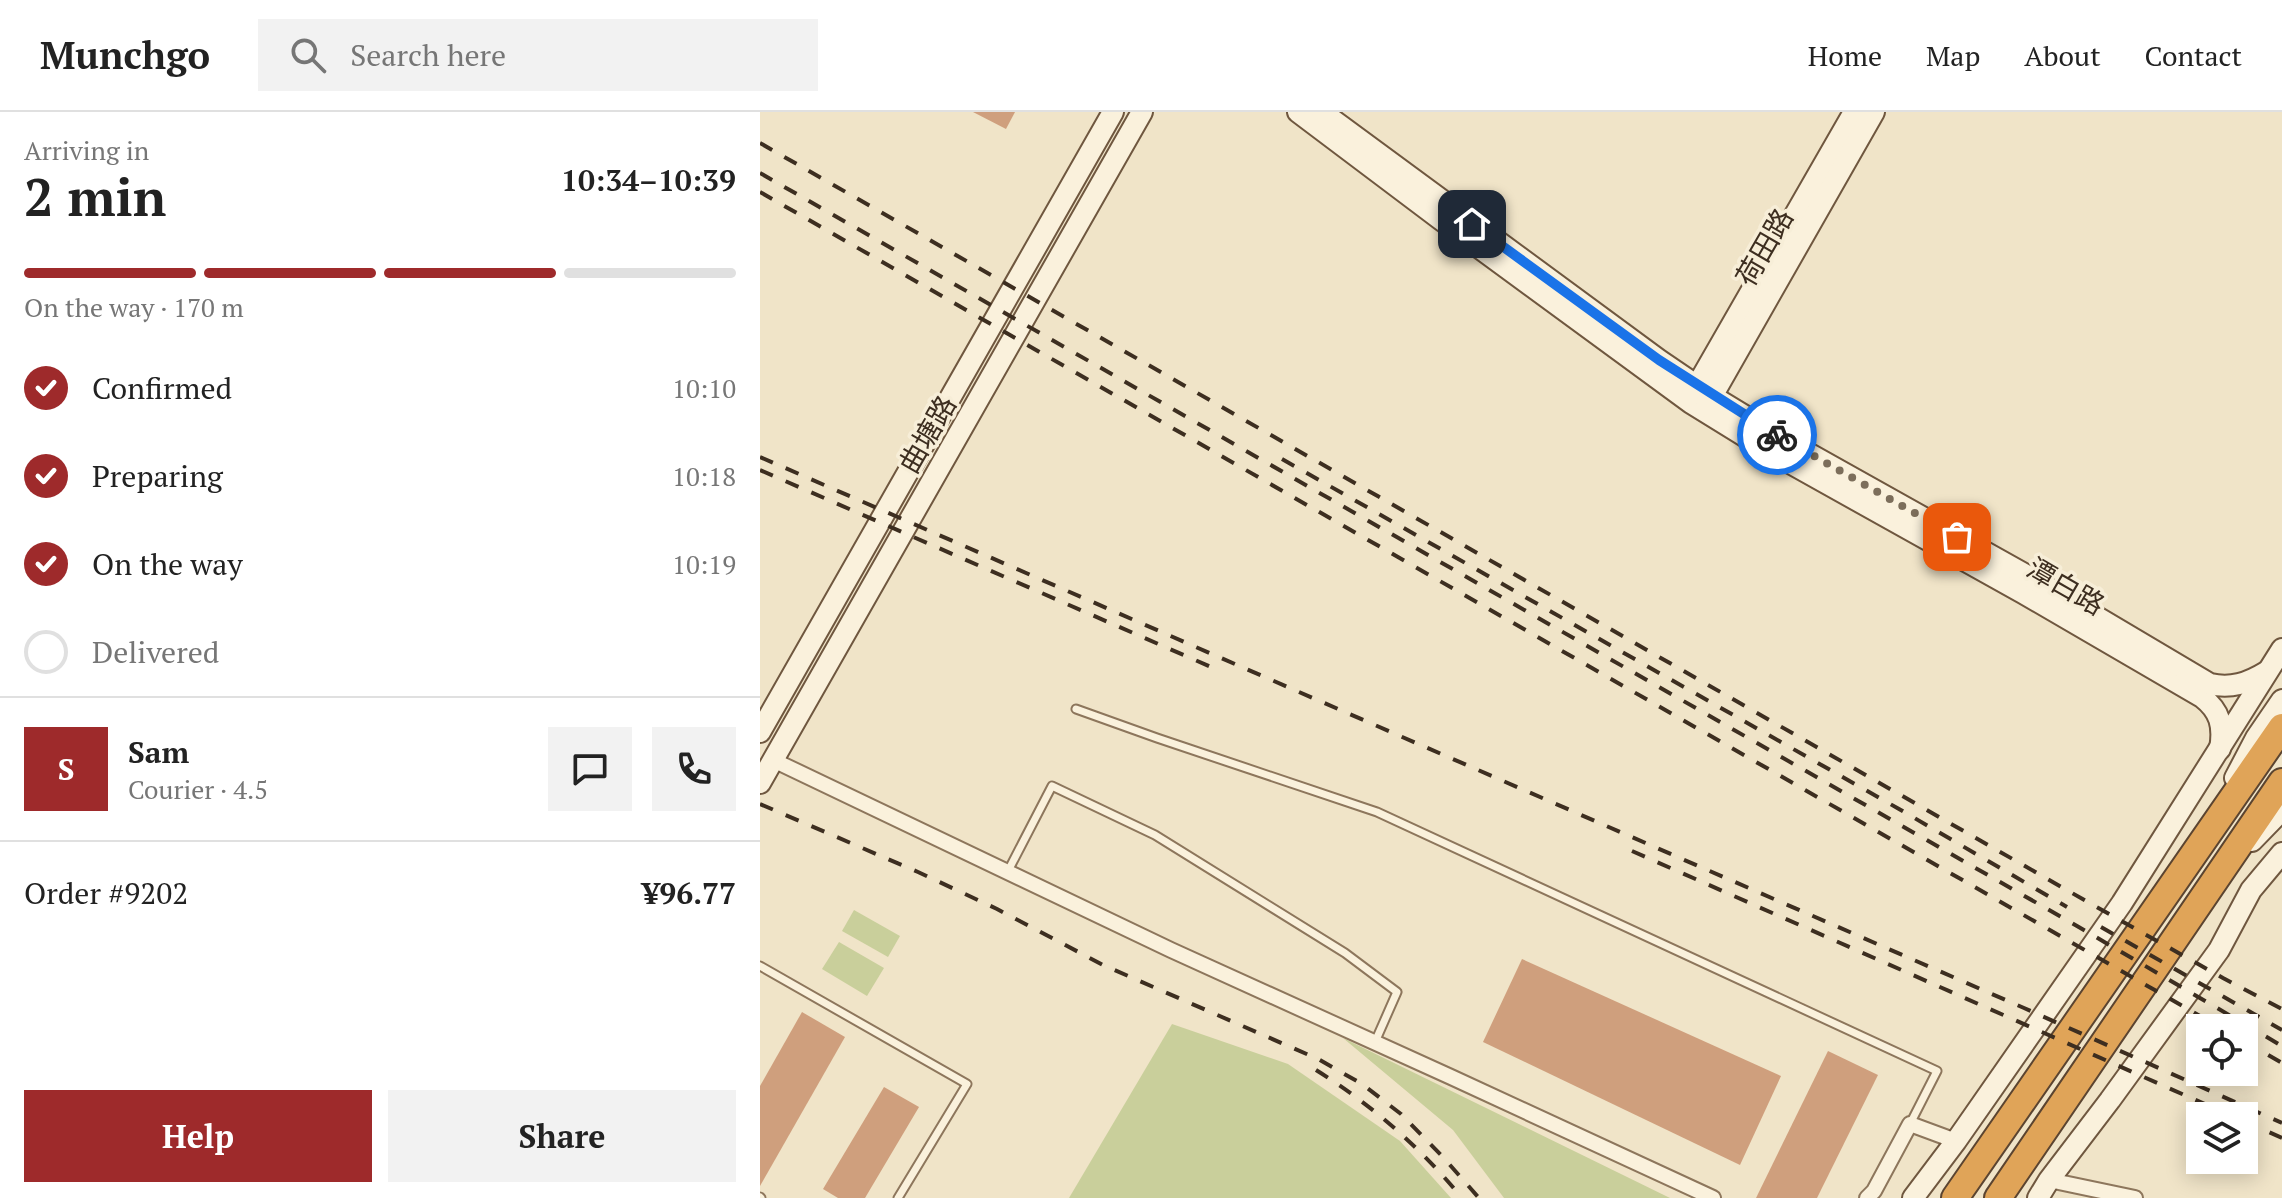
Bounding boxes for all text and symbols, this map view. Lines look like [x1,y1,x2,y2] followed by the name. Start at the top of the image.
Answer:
[258,19,818,91] search box
[40,30,210,80] text: Munchgo
[286,33,330,77] icon: search
[350,35,506,75] text: Search here
[1808,37,1882,74] text: Home
[1926,37,1980,74] text: Map
[2024,37,2101,74] text: About
[2145,37,2242,74] text: Contact
[24,133,149,167] text: Arriving in
[561,160,736,200] text: 10:34–10:39
[24,162,166,231] text: 2 min
[1438,190,1506,258] pin
[1727,201,1801,293] street label: 荷田路
[1450,202,1494,246] icon: home
[24,290,244,324] text: On the way · 170 m
[24,366,68,410] icon: check
[92,368,232,408] text: Confirmed
[672,371,736,405] text: 10:10
[890,388,964,480] street label: 曲塘路
[1737,395,1817,475] courier
[1755,413,1799,457] icon: bike
[24,454,68,498] icon: check
[92,456,223,496] text: Preparing
[672,459,736,493] text: 10:18
[1923,503,1991,571] pin
[1935,515,1979,559] icon: bag
[24,542,68,586] icon: check
[92,544,243,584] text: On the way
[672,547,736,581] text: 10:19
[2020,549,2112,623] street label: 潭白路
[92,632,219,672] text: Delivered
[548,727,632,811] button: chat
[652,727,736,811] button: phone
[128,732,189,772] text: Sam
[58,749,74,789] text: S
[128,772,268,806] text: Courier · 4.5
[24,873,188,913] text: Order #9202
[642,873,736,913] text: ¥96.77
[2186,1014,2258,1174] map controls
[2186,1014,2258,1086] button: locate
[24,1090,372,1182] button: Help
[388,1090,736,1182] button: Share
[2186,1102,2258,1174] button: layers

